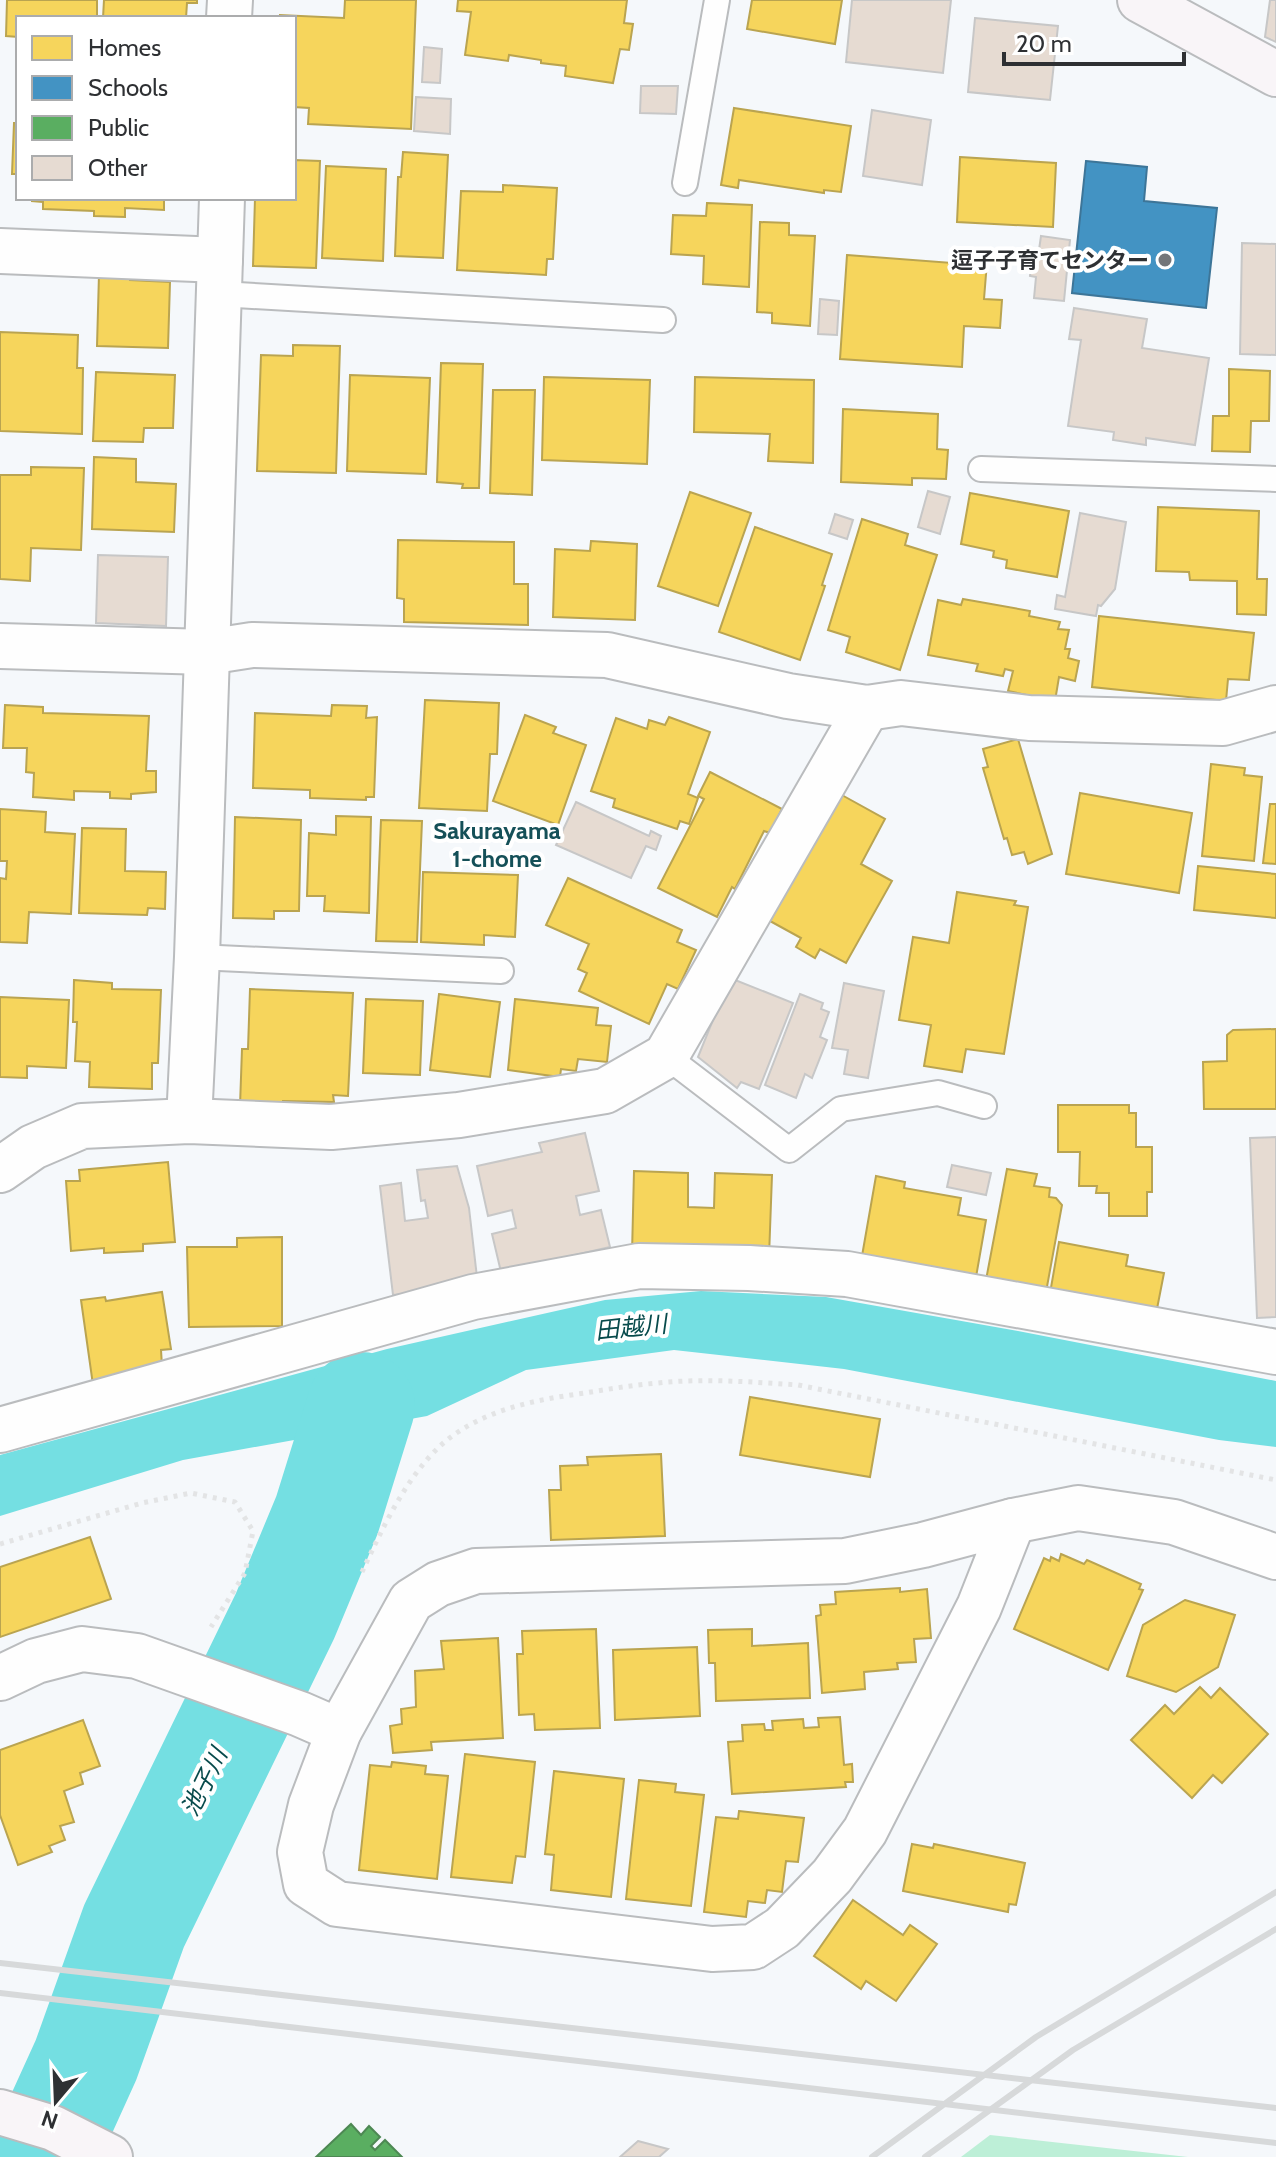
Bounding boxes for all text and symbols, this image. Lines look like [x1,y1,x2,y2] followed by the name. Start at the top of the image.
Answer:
[16,16,296,200] legend
[1004,16,1184,66] scale bar
[1016,29,1072,58] text: 20 m
[88,33,161,62] text: Homes
[88,73,168,102] text: Schools
[88,113,149,142] text: Public
[88,153,148,182] text: Other
[951,247,1149,274] place label: 逗子子育てセンター
[1156,251,1174,269] marker: 逗子子育てセンター
[433,816,561,873] district label: Sakurayama 1-chome
[594,1309,671,1345] water label: 田越川
[175,1741,234,1821] water label: 池子川
[16,2061,96,2141] north arrow
[38,2104,61,2135] text: N

